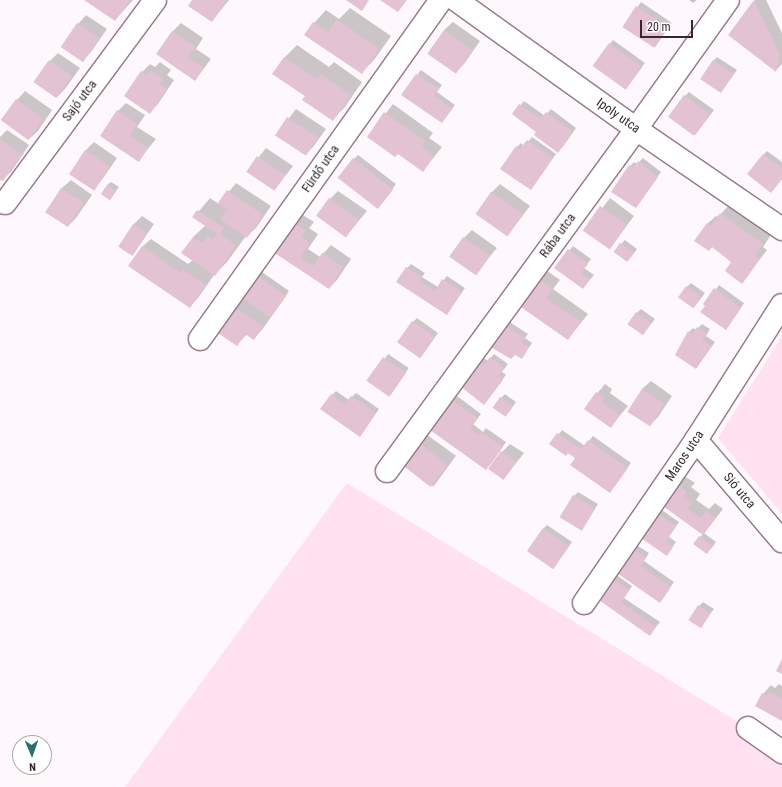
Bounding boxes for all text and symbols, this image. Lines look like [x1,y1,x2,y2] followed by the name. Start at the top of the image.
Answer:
[642,12,695,38] scale bar
[647,20,671,34] text: 20 m
[59,77,101,125] street label: Sajó utca
[593,95,643,137] street label: Ipoly utca
[299,142,343,196] street label: Fürdő utca
[537,211,579,261] street label: Rába utca
[662,428,708,484] street label: Maros utca
[720,470,758,512] street label: Sió utca
[12,735,52,775] north arrow
[29,760,36,773] text: N

